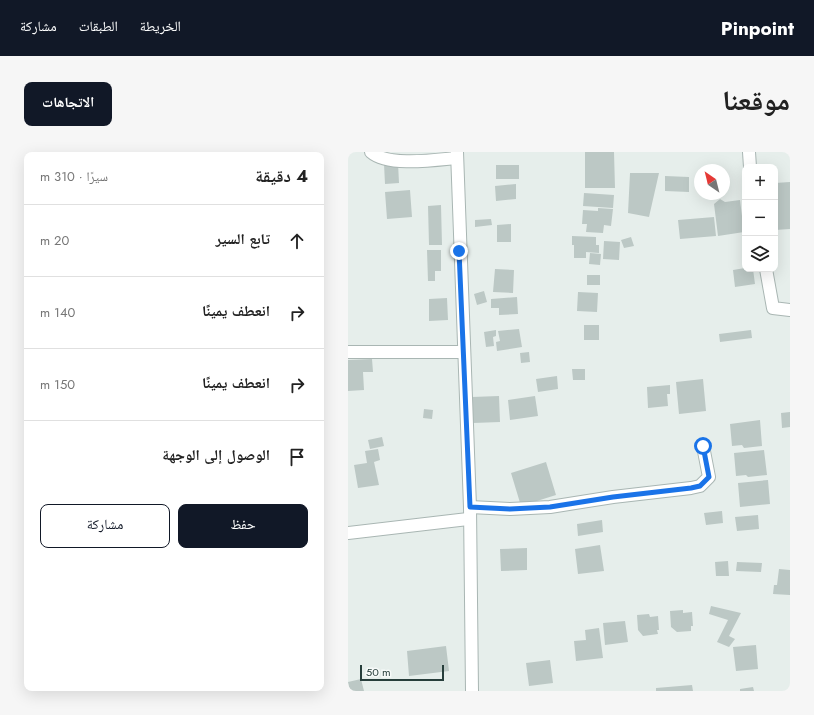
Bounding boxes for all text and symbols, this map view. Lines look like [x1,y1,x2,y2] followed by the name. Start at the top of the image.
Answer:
[721,15,794,42] text: Pinpoint
[20,16,57,36] text: مشاركة
[79,16,118,36] text: الطبقات
[140,16,181,36] text: الخريطة
[722,80,790,121] text: موقعنا
[24,82,112,126] button: الاتجاهات
[255,164,308,188] text: 4 دقيقة
[694,164,730,200] north arrow
[742,164,778,272] map controls
[742,164,778,200] button: +
[40,167,108,186] text: سيرًا · 310 m
[742,200,778,236] button: −
[215,228,270,250] text: تابع السير
[286,230,308,252] icon: ahead
[40,231,69,250] text: 20 m
[742,236,778,272] button: layers
[450,242,468,260] route end
[202,300,270,322] text: انعطف يمينًا
[286,302,308,324] icon: right
[40,303,75,322] text: 140 m
[202,372,270,394] text: انعطف يمينًا
[286,374,308,396] icon: right
[40,375,75,394] text: 150 m
[694,437,712,455] route start
[162,444,270,466] text: الوصول إلى الوجهة
[286,446,308,468] icon: arrive
[40,504,170,548] button: مشاركة
[178,504,308,548] button: حفظ
[360,663,444,682] scale bar
[366,664,391,680] text: 50 m

